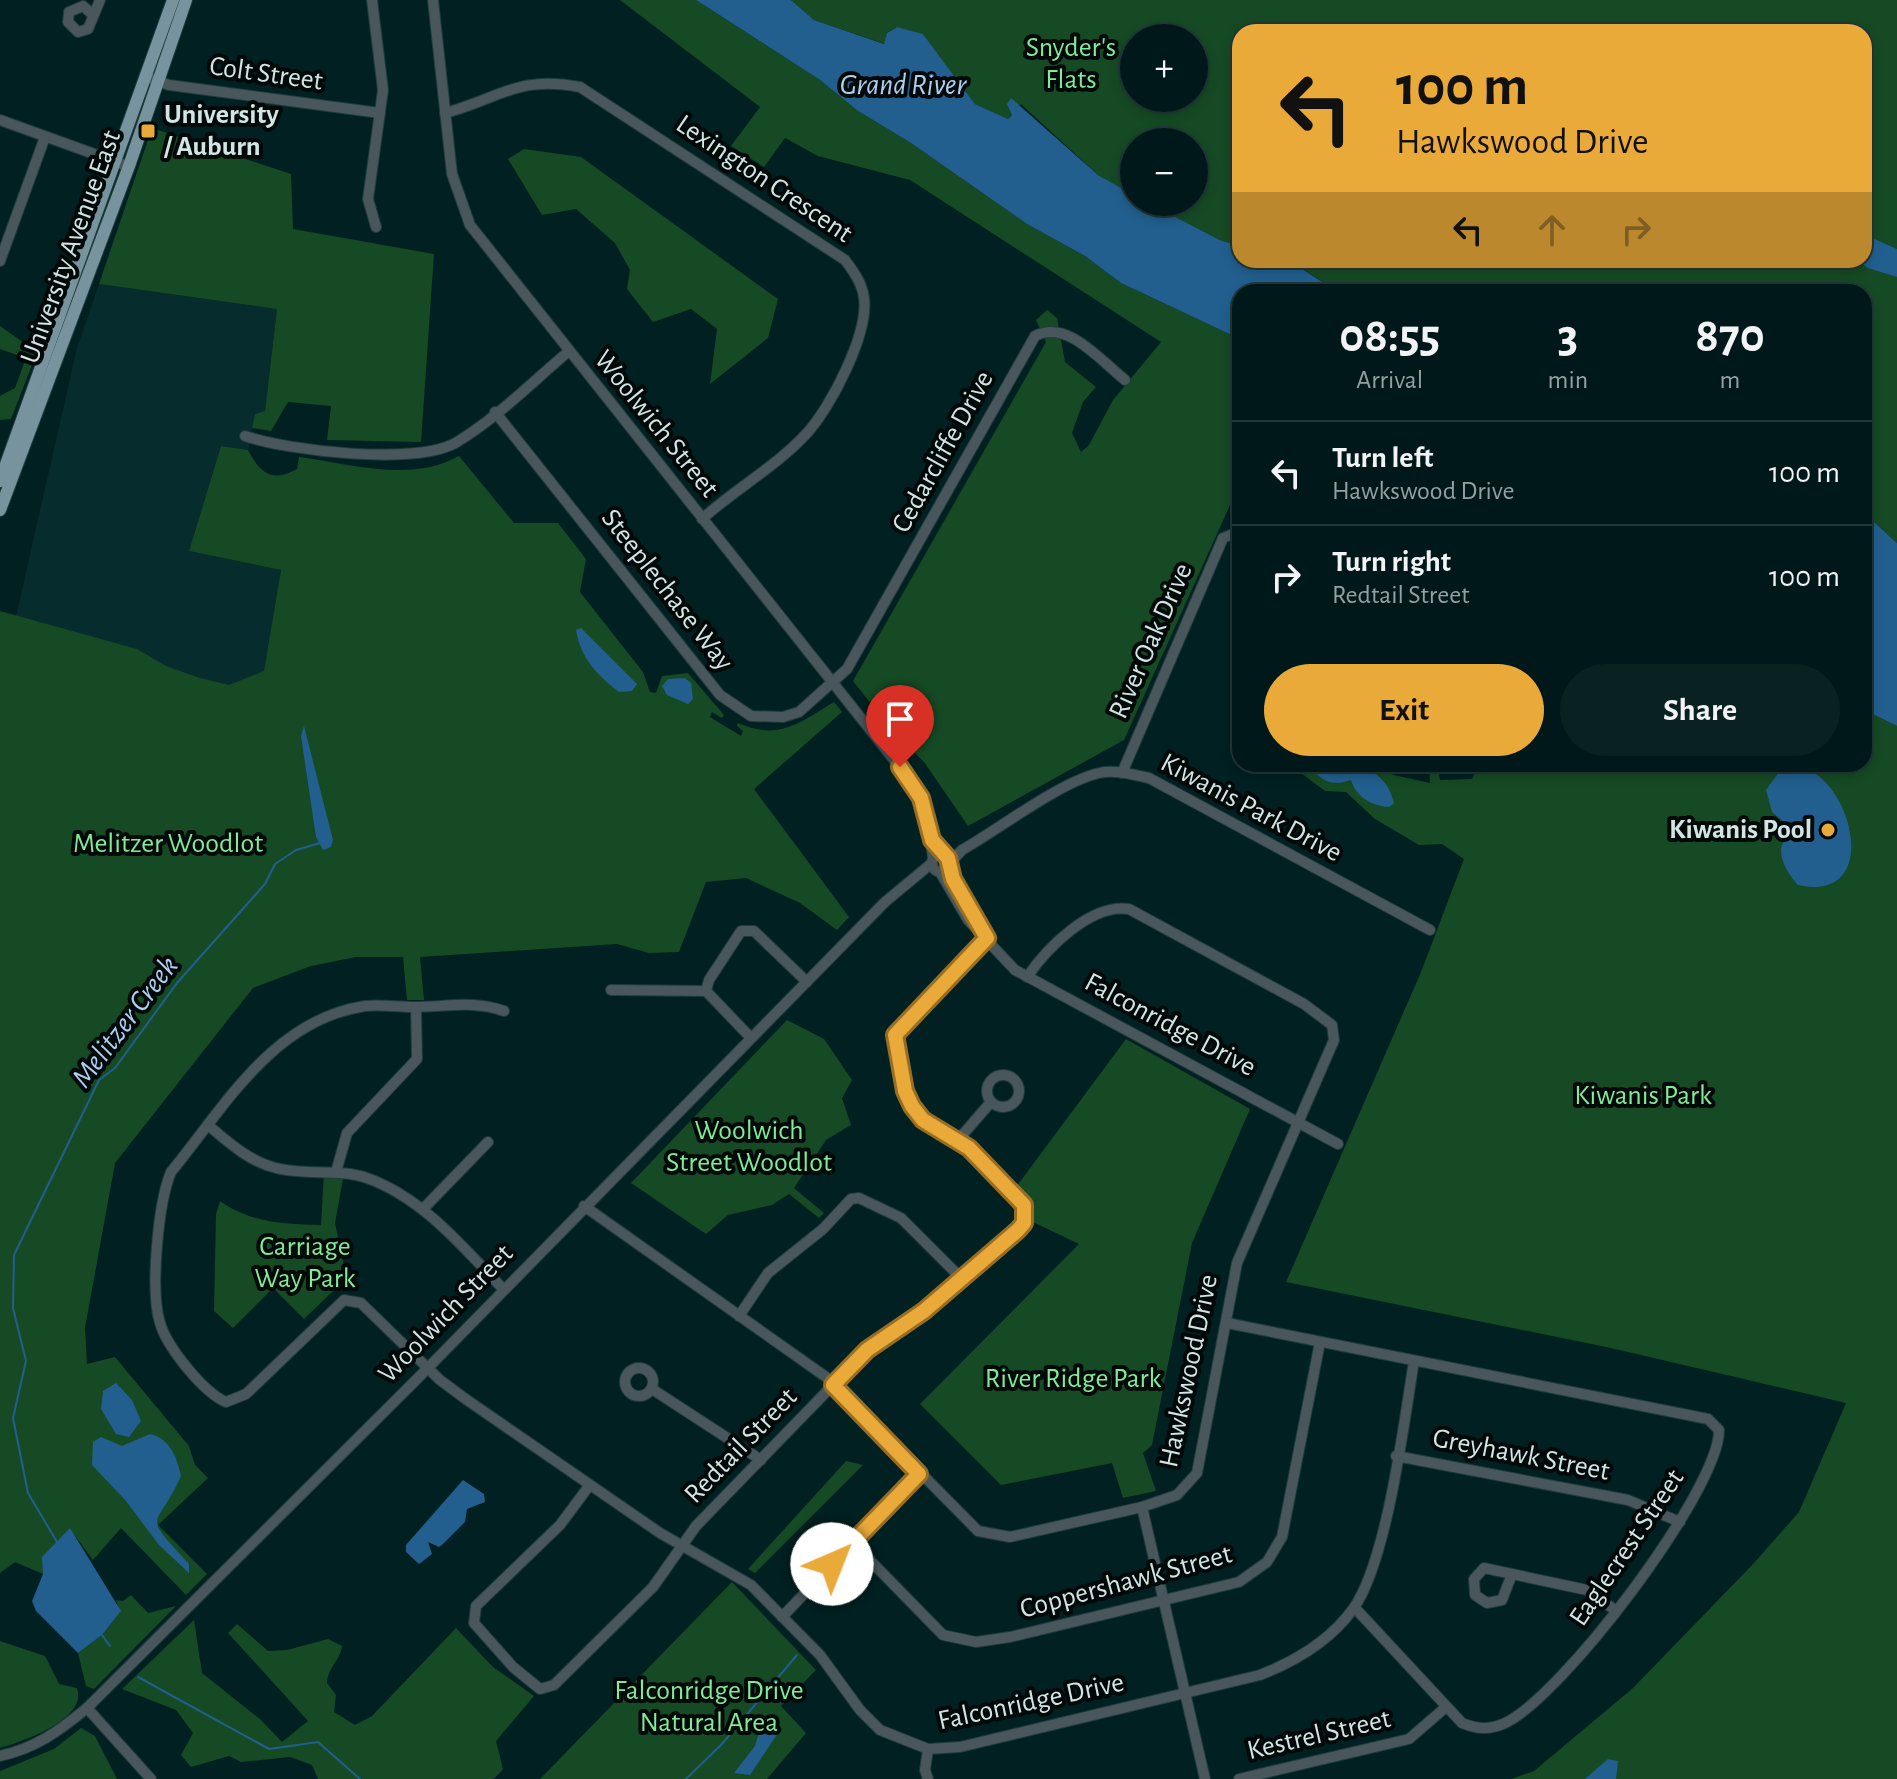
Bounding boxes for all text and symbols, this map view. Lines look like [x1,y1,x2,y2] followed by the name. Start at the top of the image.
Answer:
[1120,24,1208,216] map controls
[1120,24,1208,112] button: +
[1026,34,1116,94] park label: Snyder's Flats
[208,52,325,96] street label: Colt Street
[1264,56,1368,160] icon: left
[1396,59,1528,115] text: 100 m
[840,70,967,100] water label: Grand River
[163,101,279,161] place label: University / Auburn
[671,110,857,248] street label: Lexington Crescent
[139,122,157,140] marker: University / Auburn
[1396,124,1649,160] text: Hawkswood Drive
[16,127,126,367] street label: University Avenue East
[1120,128,1208,216] button: −
[1446,208,1490,252] icon: left
[1530,208,1574,252] icon: ahead
[1614,208,1658,252] icon: right
[1339,313,1440,361] text: 08:55
[1557,313,1578,361] text: 3
[1695,313,1765,361] text: 870
[589,345,723,503] street label: Woolwich Street
[887,367,999,537] street label: Cedarcliffe Drive
[1356,367,1423,393] text: Arrival
[1548,367,1588,393] text: min
[1720,367,1740,393] text: m
[1332,443,1433,473] text: Turn left
[1264,451,1308,495] icon: left
[1769,458,1840,488] text: 100 m
[1332,478,1514,504] text: Hawkswood Drive
[596,504,738,676] street label: Steeplechase Way
[1332,547,1451,577] text: Turn right
[1264,555,1308,599] icon: right
[1104,559,1198,723] street label: River Oak Drive
[1769,562,1840,592] text: 100 m
[1332,582,1469,608] text: Redtail Street
[1264,664,1544,756] button: Exit
[1560,664,1840,756] button: Share
[866,685,934,767] pin
[878,697,922,741] icon: arrive
[1156,749,1346,867] street label: Kiwanis Park Drive
[1669,816,1812,844] place label: Kiwanis Pool
[1819,821,1837,839] marker: Kiwanis Pool
[73,830,263,858] park label: Melitzer Woodlot
[66,951,184,1093] water label: Melitzer Creek
[1080,968,1260,1082] street label: Falconridge Drive
[1574,1082,1712,1110] park label: Kiwanis Park
[666,1117,832,1177] park label: Woolwich Street Woodlot
[255,1233,356,1293] park label: Carriage Way Park
[374,1240,519,1388] street label: Woolwich Street
[1155,1272,1223,1470] street label: Hawkswood Drive
[985,1365,1162,1393] park label: River Ridge Park
[680,1383,803,1509] street label: Redtail Street
[1430,1424,1612,1486] street label: Greyhawk Street
[1565,1465,1689,1631] street label: Eaglecrest Street
[790,1522,874,1606] position arrow
[1017,1540,1235,1624] street label: Coppershawk Street
[935,1669,1127,1735] street label: Falconridge Drive
[614,1677,804,1737] park label: Falconridge Drive Natural Area
[1245,1705,1393,1765] street label: Kestrel Street

